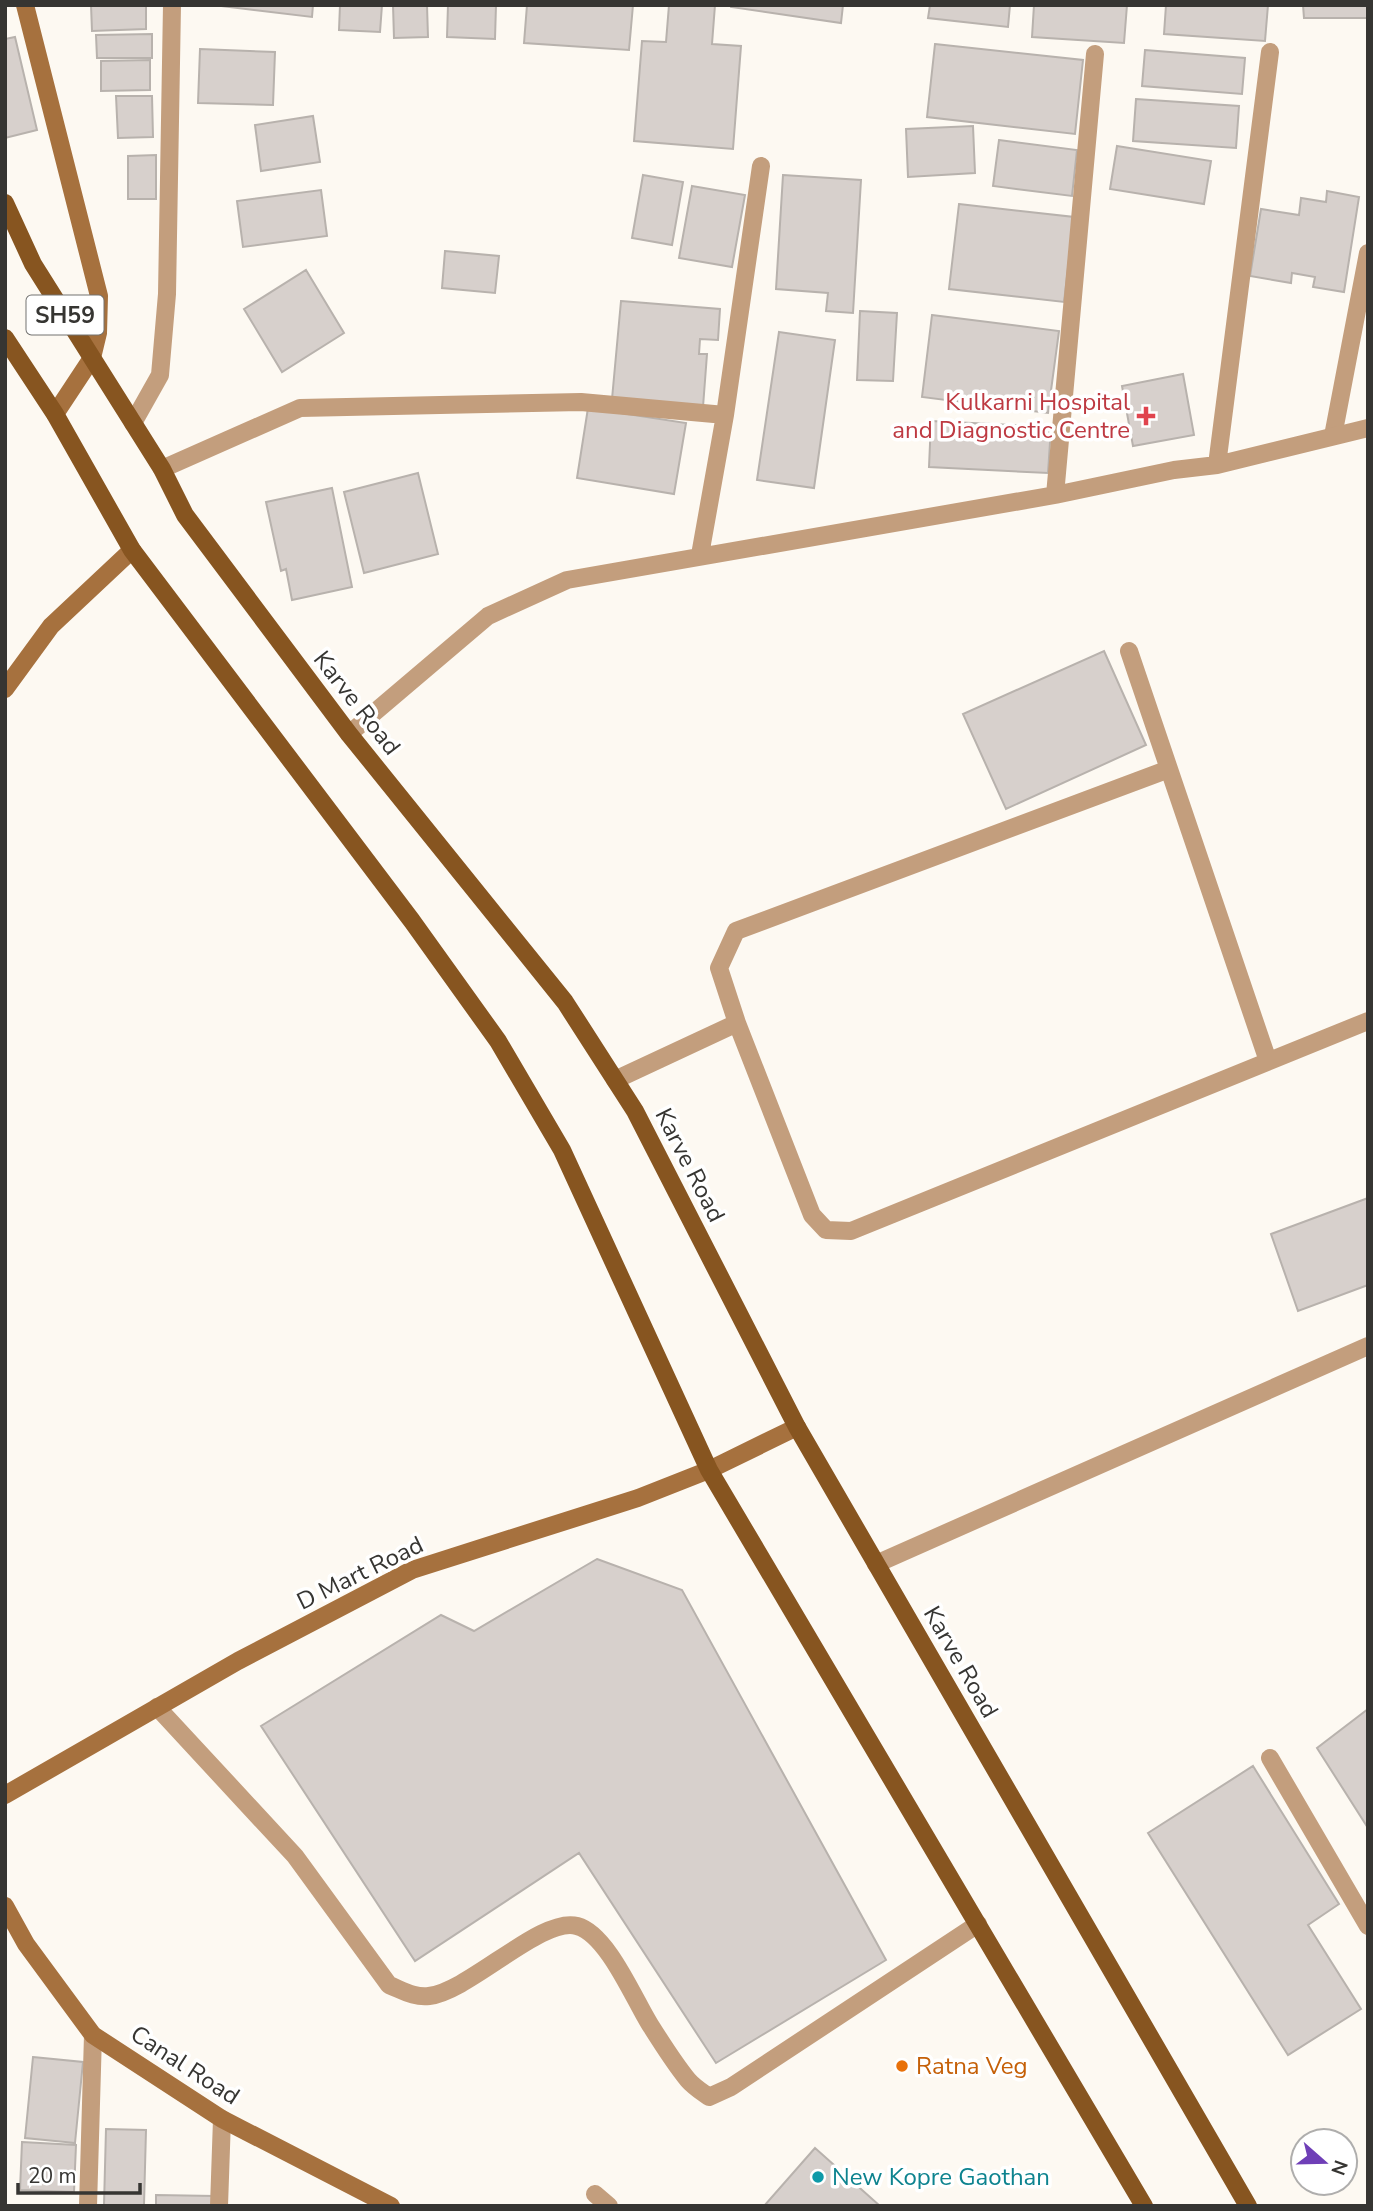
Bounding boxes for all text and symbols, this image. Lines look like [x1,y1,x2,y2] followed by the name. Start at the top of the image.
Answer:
[27,296,104,334] road number: SH59
[892,386,1130,446] place label: Kulkarni Hospital and Diagnostic Centre
[1136,406,1156,426] marker: Kulkarni Hospital and Diagnostic Centre
[306,644,408,762] street label: Karve Road
[648,1102,732,1228] street label: Karve Road
[291,1529,429,1617] street label: D Mart Road
[916,1600,1006,1724] street label: Karve Road
[124,2018,246,2112] street label: Canal Road
[916,2050,1028,2082] place label: Ratna Veg
[894,2058,910,2074] marker: Ratna Veg
[1289,2127,1359,2197] north arrow
[18,2152,140,2196] scale bar
[1324,2156,1354,2179] text: N
[832,2161,1050,2193] place label: New Kopre Gaothan
[28,2162,77,2190] text: 20 m
[810,2169,826,2185] marker: New Kopre Gaothan

